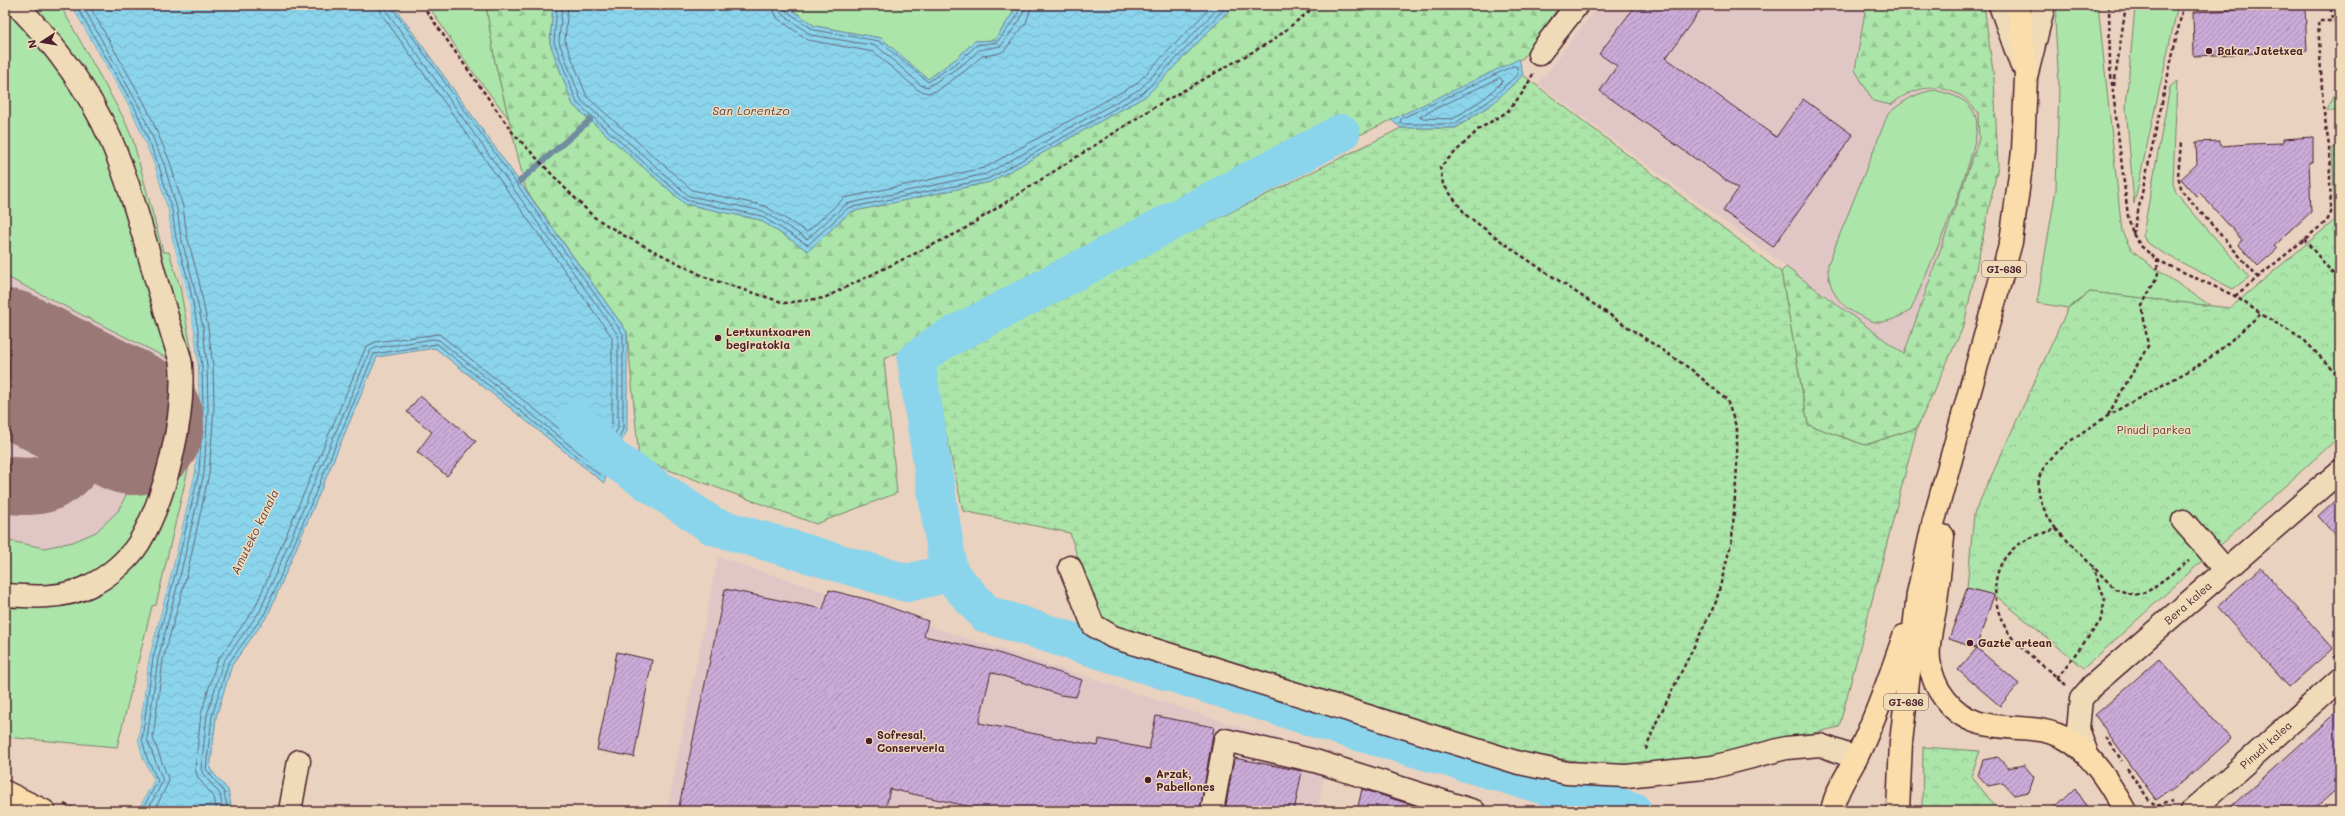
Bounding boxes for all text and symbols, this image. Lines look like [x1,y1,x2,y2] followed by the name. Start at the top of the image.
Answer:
[22,22,62,62] north arrow
[24,39,40,50] text: N
[2217,43,2303,58] place label: Bakar Jatetxea
[2204,46,2214,56] marker: Bakar Jatetxea
[712,102,790,118] water label: San Lorentzo
[1982,261,2026,277] road number: GI-636
[726,324,811,352] place label: Lertxuntxoaren begiratokia
[713,333,723,343] marker: Lertxuntxoaren begiratokia
[2117,422,2192,437] park label: Pinudi parkea
[227,486,282,577] water label: Amuteko kanala
[2161,578,2215,628] street label: Bera kalea
[1978,635,2052,650] place label: Gazte artean
[1965,638,1975,648] marker: Gazte artean
[1884,694,1928,710] road number: GI-636
[2236,717,2295,772] street label: Pinudi kalea
[877,727,945,755] place label: Sofresal, Conserveria
[864,736,874,746] marker: Sofresal, Conserveria
[1156,766,1215,794] place label: Arzak, Pabellones
[1143,775,1153,785] marker: Arzak, Pabellones

